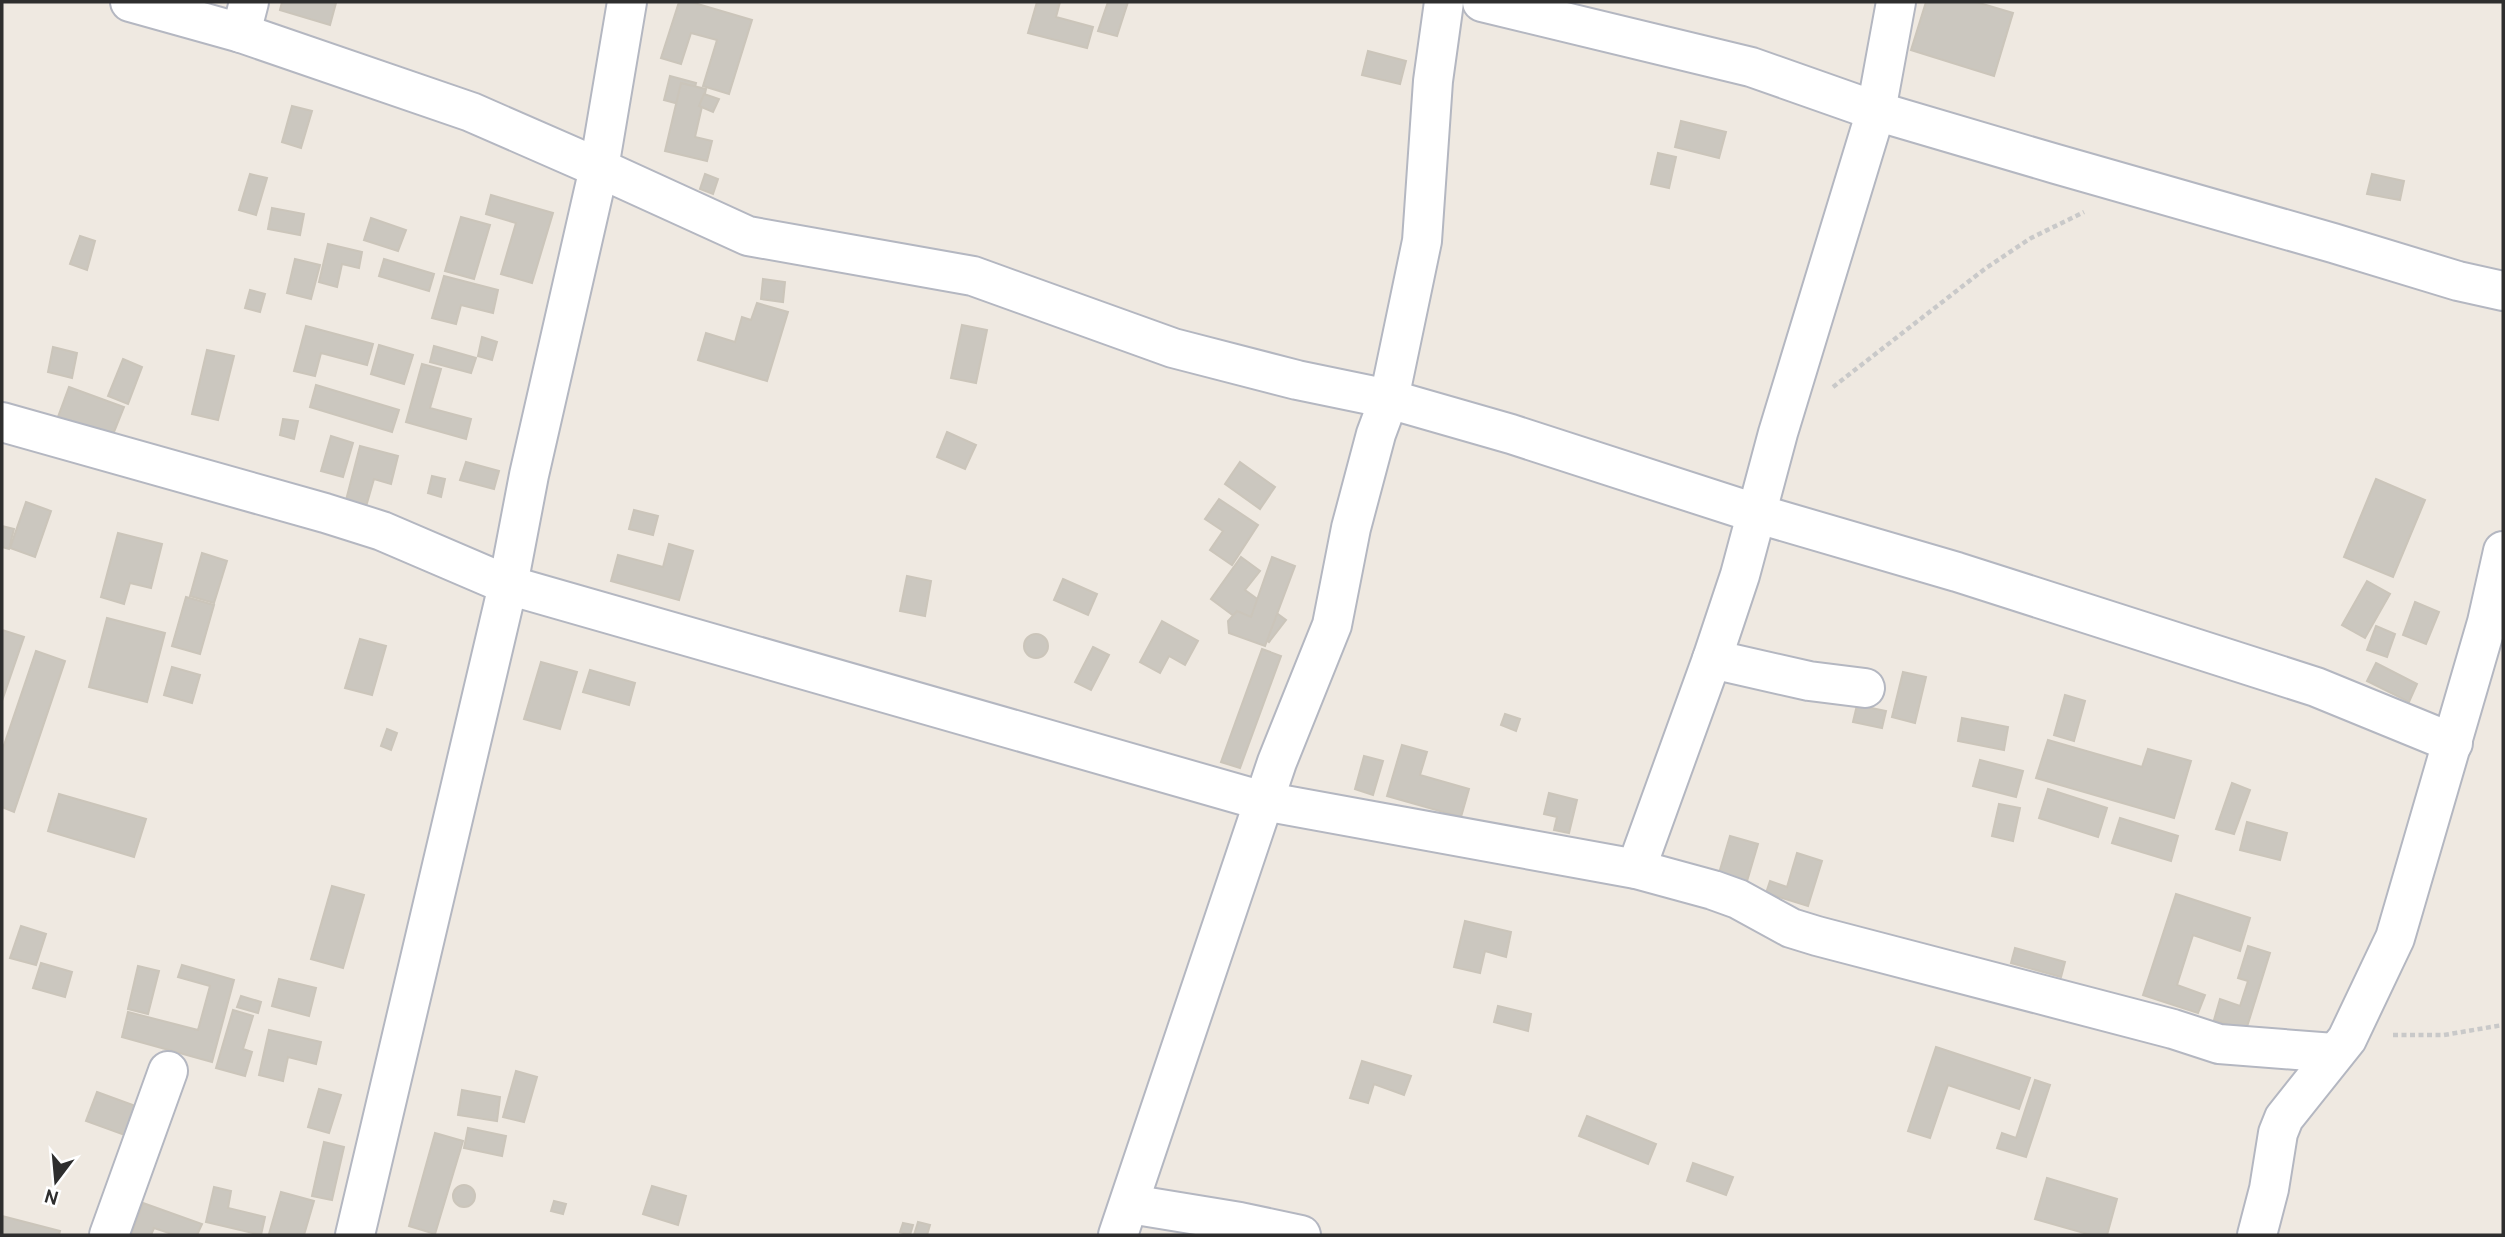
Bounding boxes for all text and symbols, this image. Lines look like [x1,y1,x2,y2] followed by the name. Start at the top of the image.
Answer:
[21,1146,91,1216] north arrow
[42,1184,61,1210] text: N

